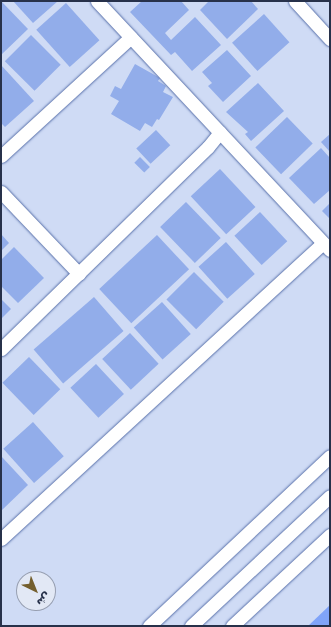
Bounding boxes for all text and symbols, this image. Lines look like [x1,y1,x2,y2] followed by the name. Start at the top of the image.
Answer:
[16,571,56,611] north arrow
[34,589,54,609] text: ش

